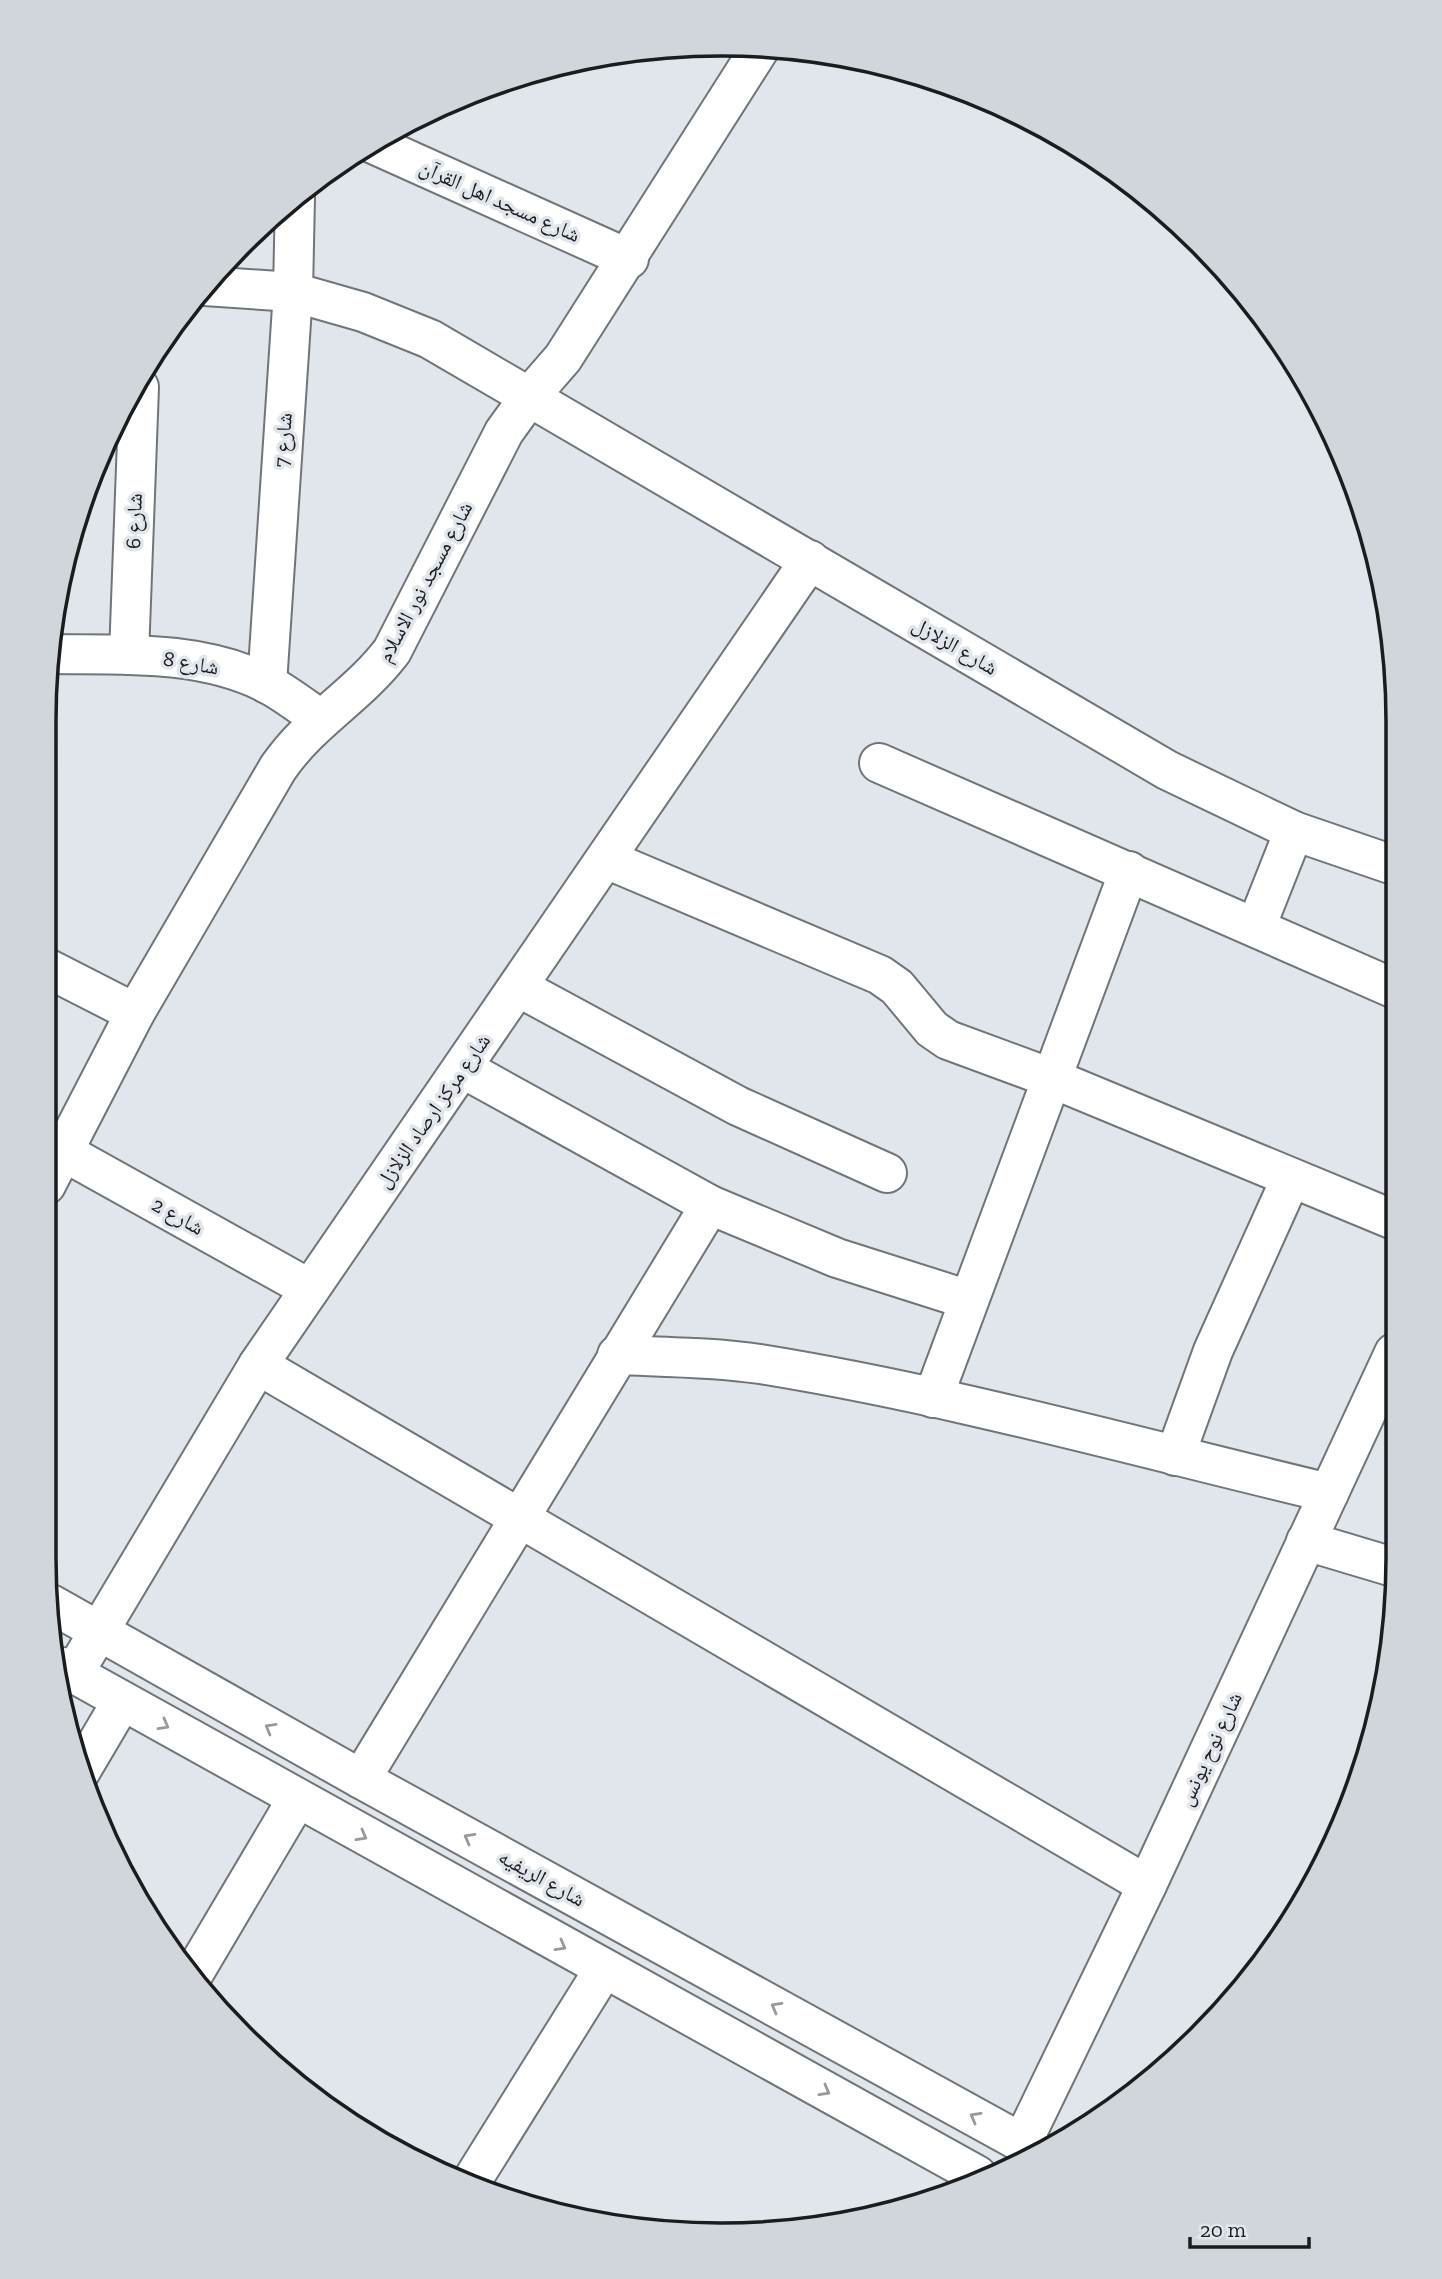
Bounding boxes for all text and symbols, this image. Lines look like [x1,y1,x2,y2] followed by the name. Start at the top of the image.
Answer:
[416,154,584,248] street label: شارع مسجد اهل القرآن
[268,412,298,468] street label: شارع 7
[120,493,148,549] street label: شارع 6
[372,497,479,667] street label: شارع مسجد نور الاسلام
[908,611,1002,681] street label: شارع الزلازل
[161,645,221,681] street label: شارع 8
[370,1029,496,1193] street label: شارع مركز ارصاد الزلازل
[147,1191,209,1241] street label: شارع 2
[1172,1688,1248,1810] street label: شارع نوح يونس
[156,1717,169,1730] one-way arrow
[265,1723,278,1736] one-way arrow
[355,1827,368,1841] one-way arrow
[464,1833,476,1846] one-way arrow
[494,1844,590,1912] street label: شارع الريفيه
[554,1938,567,1951] one-way arrow
[770,2002,783,2015] one-way arrow
[818,2083,830,2096] one-way arrow
[970,2112,982,2125] one-way arrow
[1190,2206,1309,2250] scale bar
[1200,2217,1246,2242] text: 20 m

